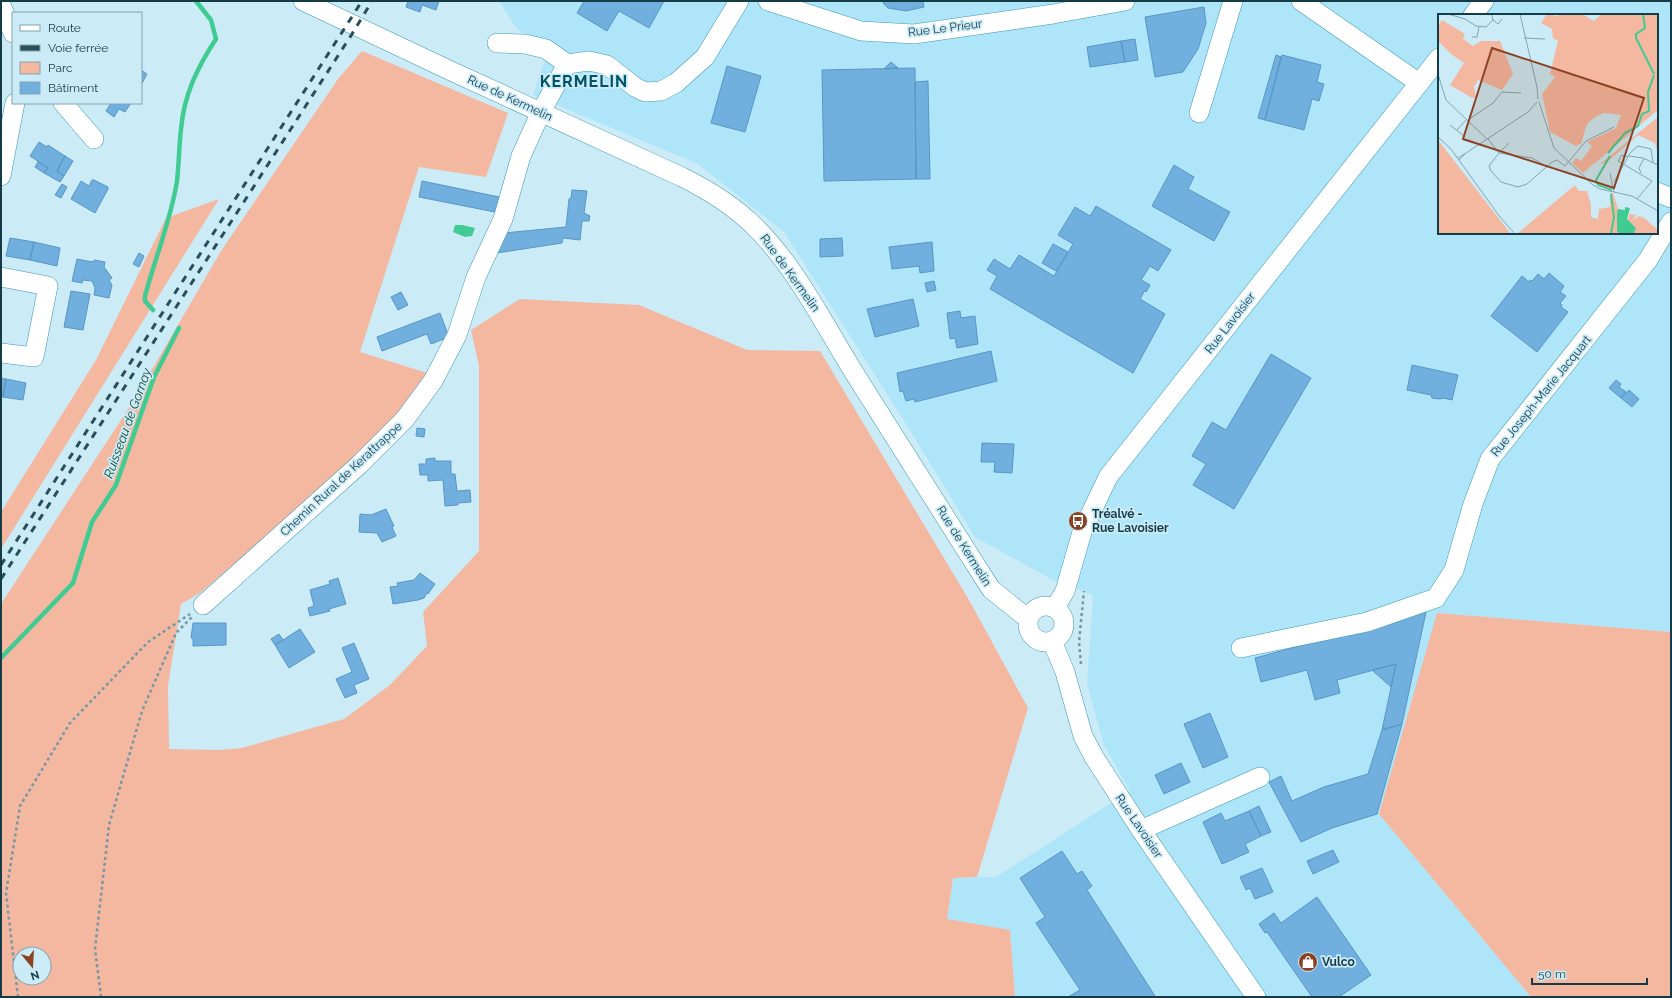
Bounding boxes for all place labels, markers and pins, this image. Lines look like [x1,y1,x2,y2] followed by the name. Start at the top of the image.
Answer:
[1092,507,1169,535] place label: Tréalvé - Rue Lavoisier
[1067,510,1089,532] bus stop icon: Tréalvé - Rue Lavoisier
[1297,951,1319,973] shop icon: Vulco
[1322,955,1355,969] place label: Vulco

